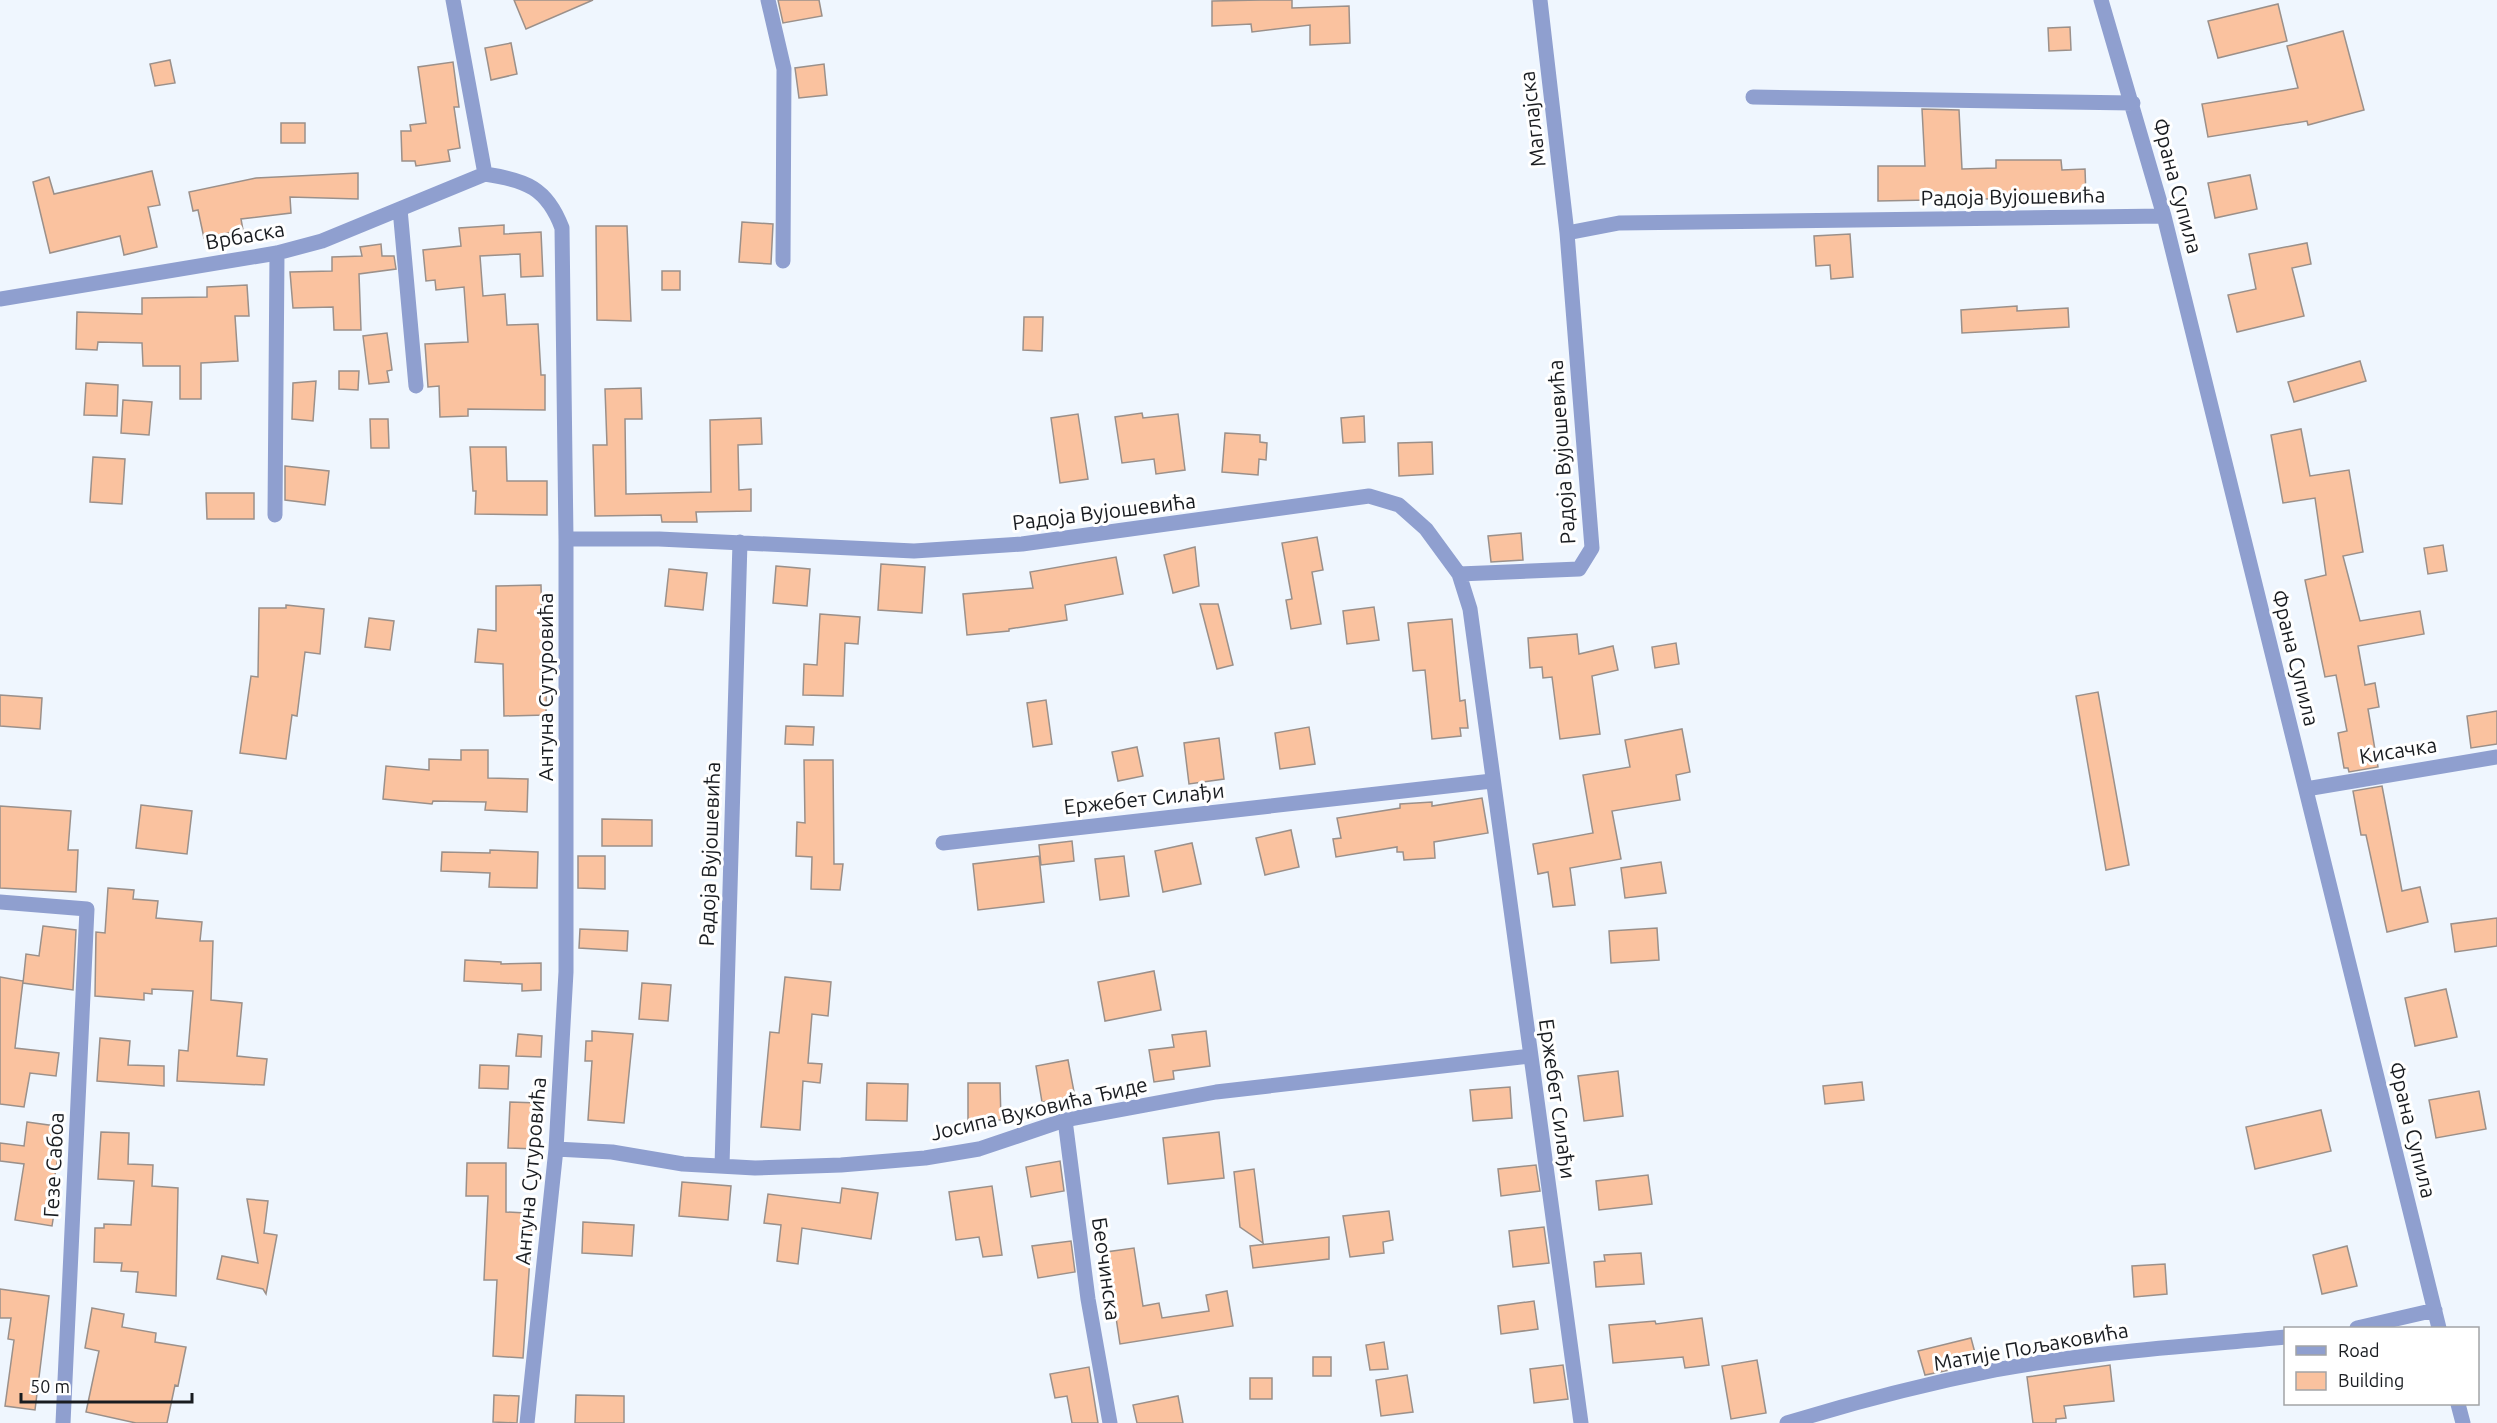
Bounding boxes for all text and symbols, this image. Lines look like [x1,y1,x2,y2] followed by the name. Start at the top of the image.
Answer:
[1514,70,1550,168] street label: Маглајска
[2148,115,2208,256] street label: Франа Супила
[1920,182,2106,210] street label: Радоја Вујошевића
[203,216,286,254] street label: Врбаска
[1543,359,1579,545] street label: Радоја Вујошевића
[1011,488,1197,534] street label: Радоја Вујошевића
[2267,587,2324,728] street label: Франа Супила
[533,593,557,781] street label: Антуна Сутуровића
[2357,732,2438,768] street label: Кисачка
[694,761,724,947] street label: Радоја Вујошевића
[1062,778,1225,818] street label: Ержебет Силађи
[1535,1017,1581,1180] street label: Ержебет Силађи
[2384,1059,2441,1200] street label: Франа Супила
[928,1071,1150,1145] street label: Јосипа Вуковића Ђиде
[510,1076,550,1266] street label: Антуна Сутуровића
[38,1112,68,1218] street label: Гезе Сабоа
[1088,1216,1126,1322] street label: Беочинска
[1932,1317,2130,1375] street label: Матије Пољаковића
[2284,1327,2479,1405] legend
[2338,1340,2380,1360] text: Road
[21,1366,192,1404] scale bar
[2338,1370,2404,1390] text: Building
[30,1376,70,1396] text: 50 m

